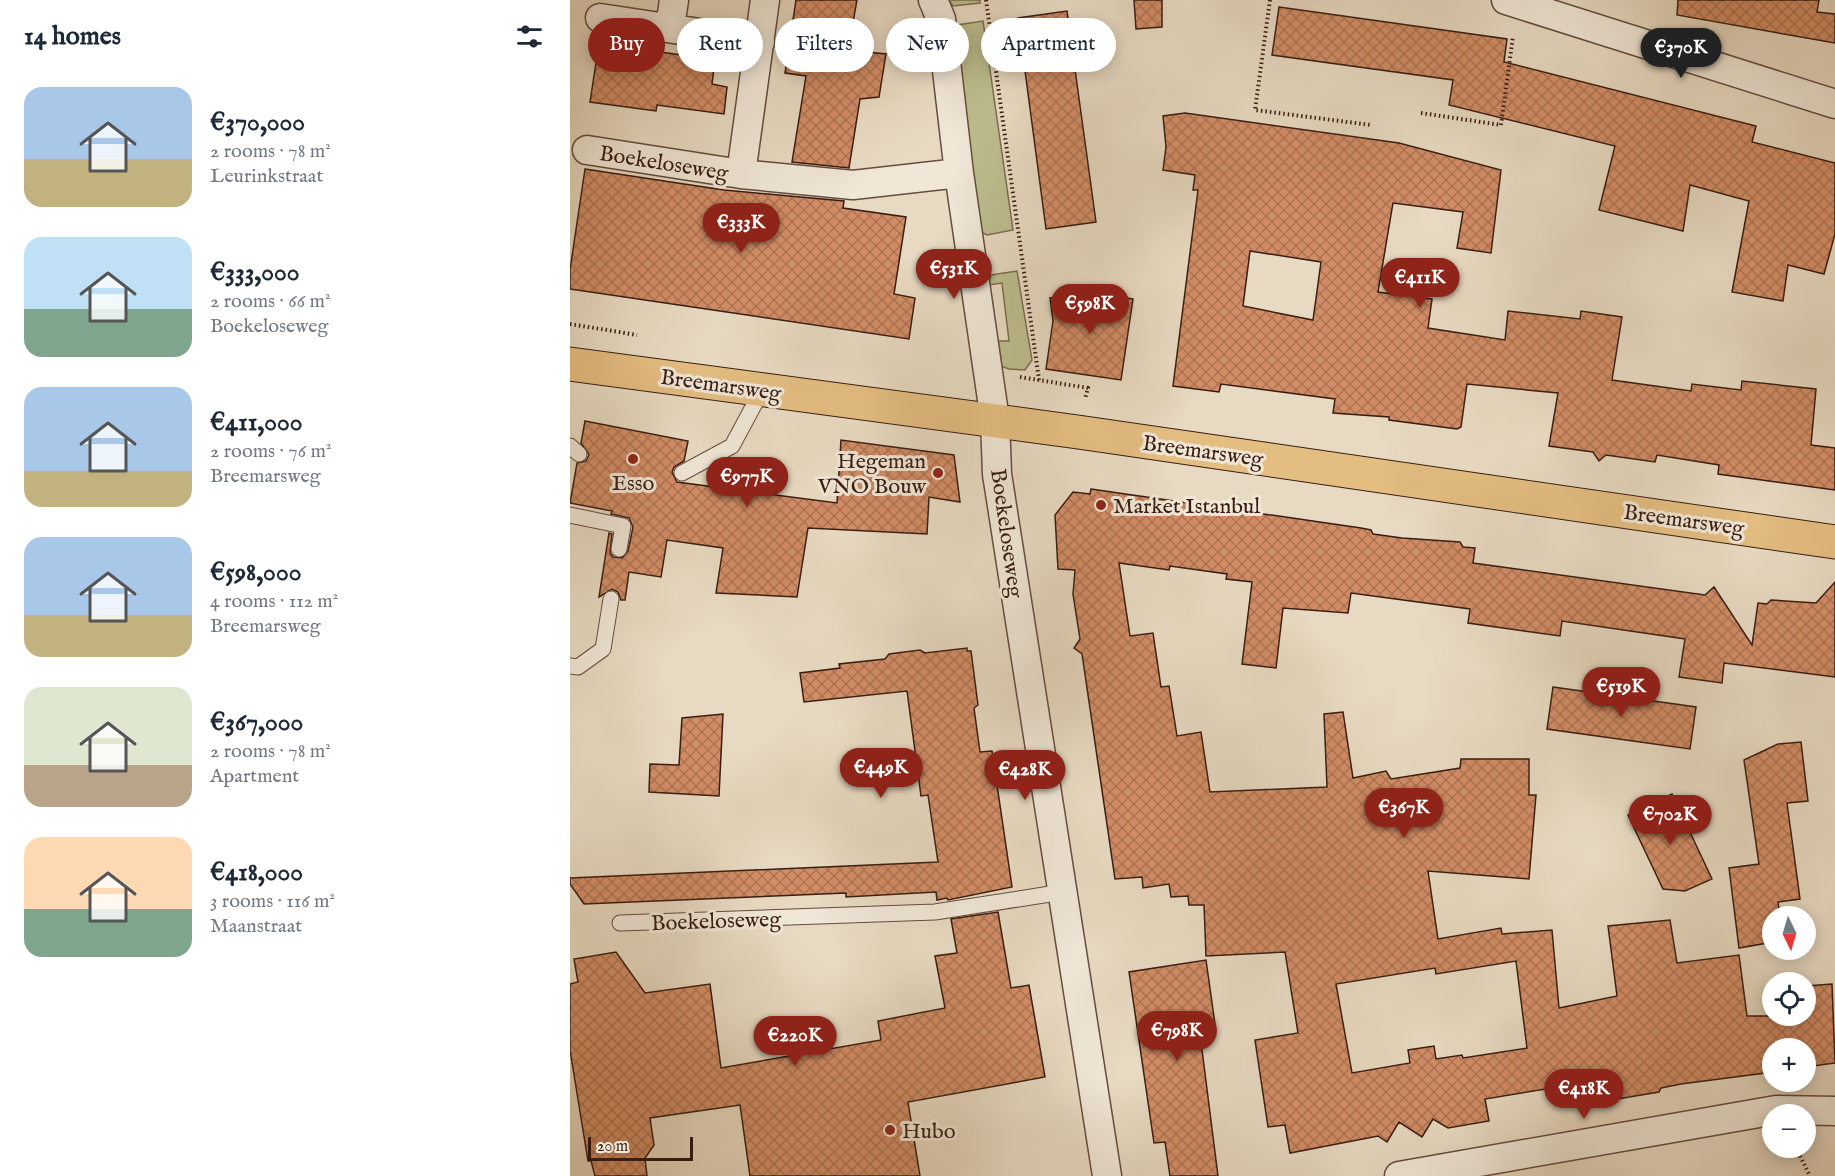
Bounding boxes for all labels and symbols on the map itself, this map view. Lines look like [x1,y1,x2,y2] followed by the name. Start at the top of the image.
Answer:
[1639,28,1723,79] pin: €370K
[597,140,731,188] street label: Boekeloseweg
[699,203,783,254] pin: €333K
[912,249,996,300] pin: €531K
[1378,258,1462,309] pin: €411K
[1048,284,1132,335] pin: €598K
[659,364,784,408] street label: Breemarsweg
[1141,430,1266,474] street label: Breemarsweg
[817,448,927,501] place label: Hegeman VNO Bouw
[626,452,640,466] marker: Esso
[705,457,789,508] pin: €977K
[931,466,945,480] marker: Hegeman VNO Bouw
[983,467,1029,601] street label: Boekeloseweg
[612,470,654,498] place label: Esso
[1113,493,1260,521] place label: Market Istanbul
[1094,498,1108,512] marker: Market Istanbul
[1622,499,1747,543] street label: Breemarsweg
[1579,667,1663,718] pin: €519K
[839,748,923,799] pin: €449K
[983,750,1067,801] pin: €428K
[1362,788,1446,839] pin: €367K
[1628,795,1712,846] pin: €702K
[651,906,783,938] street label: Boekeloseweg
[1762,906,1816,960] north arrow
[1135,1011,1219,1062] pin: €798K
[753,1016,837,1067] pin: €220K
[1542,1069,1626,1120] pin: €418K
[902,1118,956,1146] place label: Hubo
[883,1123,897,1137] marker: Hubo
[588,1134,693,1162] scale bar

